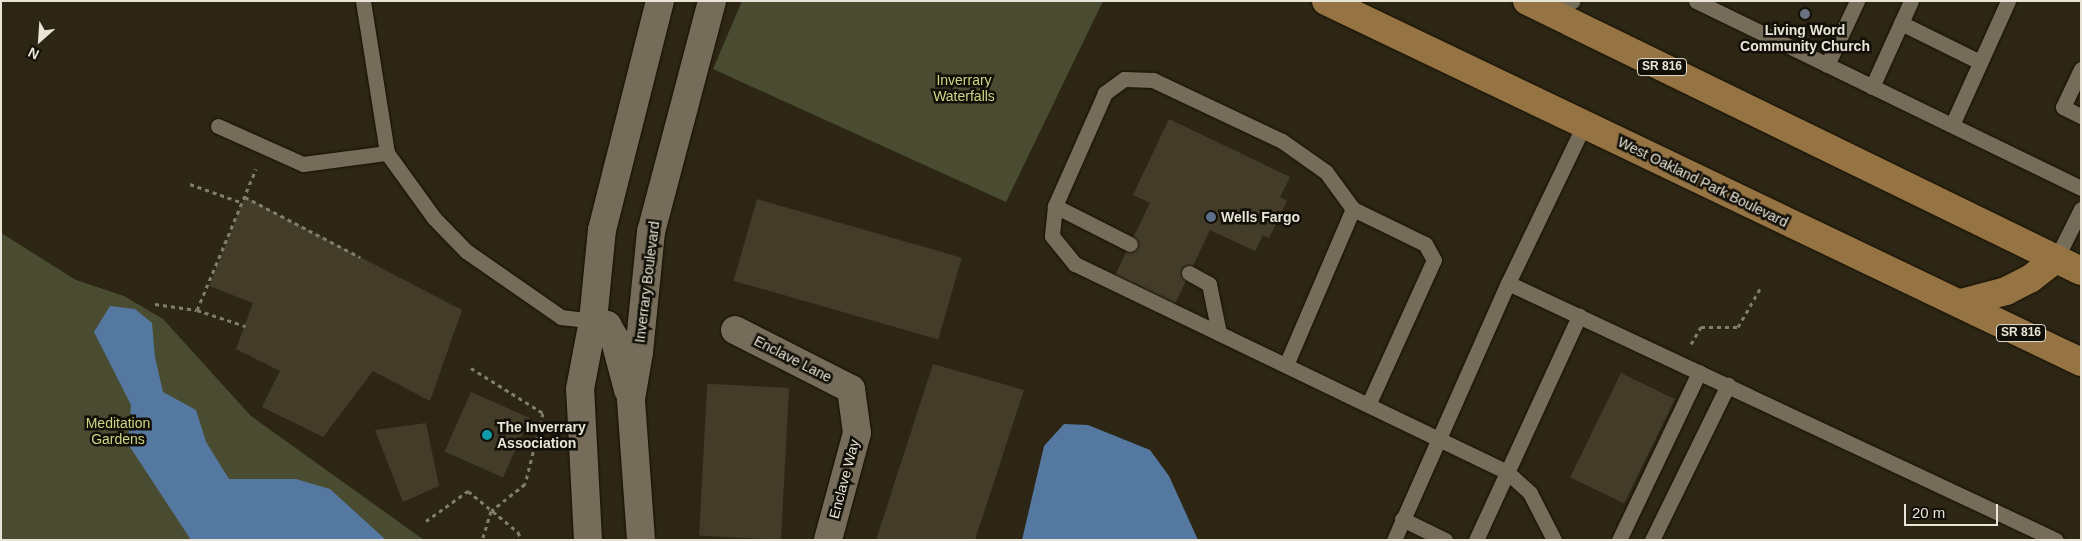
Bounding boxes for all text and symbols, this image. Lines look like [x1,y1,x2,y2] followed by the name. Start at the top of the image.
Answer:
[1799,8,1811,20] marker: Living Word Community Church
[15,15,65,65] north arrow
[1740,22,1870,54] place label: Living Word Community Church
[25,44,41,63] text: N
[1636,58,1688,76] road number: SR 816
[933,72,995,104] park label: Inverrary Waterfalls
[1615,133,1791,231] street label: West Oakland Park Boulevard
[1221,209,1300,225] place label: Wells Fargo
[1205,211,1217,223] marker: Wells Fargo
[631,220,663,344] street label: Inverrary Boulevard
[1995,323,2047,342] road number: SR 816
[751,332,835,386] street label: Enclave Lane
[86,415,150,448] park label: Meditation Gardens
[497,419,586,452] place label: The Inverrary Association
[481,429,493,441] marker: The Inverrary Association
[825,438,863,520] street label: Enclave Way
[1907,494,2001,526] scale bar
[1912,504,1945,521] text: 20 m

